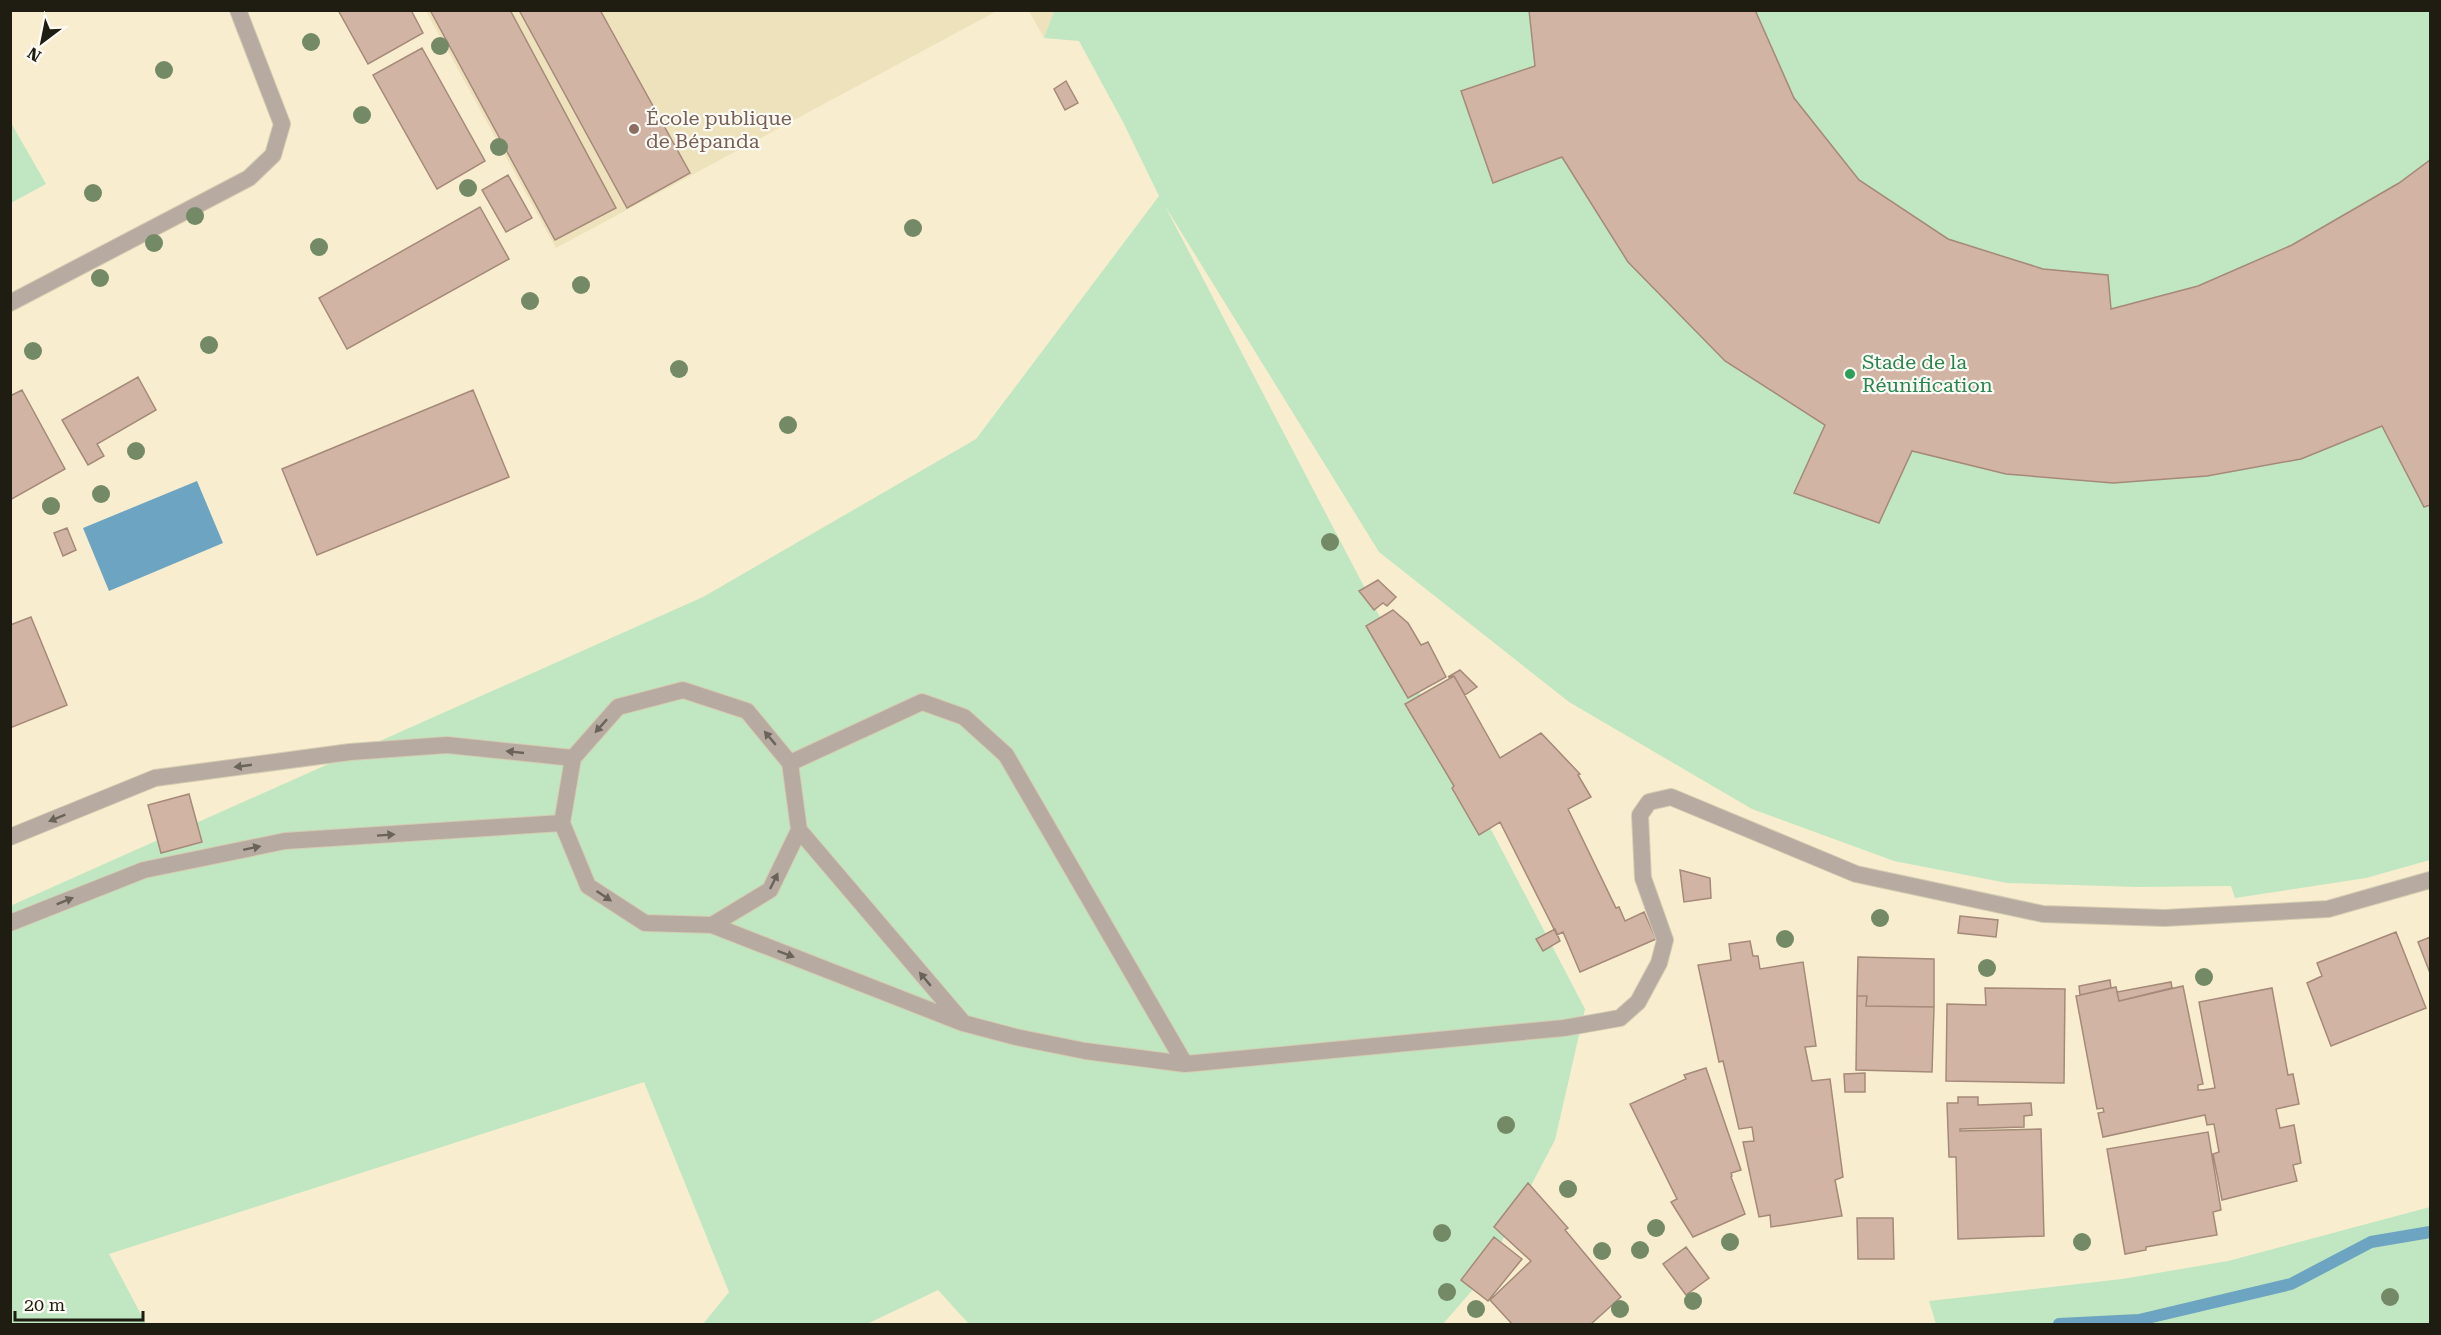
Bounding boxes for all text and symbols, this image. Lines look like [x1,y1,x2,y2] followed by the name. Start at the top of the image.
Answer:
[12,12,72,72] north arrow
[24,43,45,66] text: N
[646,106,792,153] place label: École publique de Bépanda
[627,122,641,136] marker: École publique de Bépanda
[1862,350,1993,397] place label: Stade de la Réunification
[1843,367,1857,381] marker: Stade de la Réunification
[595,718,608,733] one-way arrow
[763,730,776,746] one-way arrow
[505,747,524,757] one-way arrow
[234,762,253,771] one-way arrow
[48,814,66,823] one-way arrow
[377,830,396,839] one-way arrow
[242,843,261,852] one-way arrow
[770,872,779,889] one-way arrow
[595,890,611,902] one-way arrow
[56,896,74,905] one-way arrow
[778,949,796,959] one-way arrow
[919,971,932,987] one-way arrow
[15,1284,142,1322] scale bar
[24,1294,65,1315] text: 20 m

